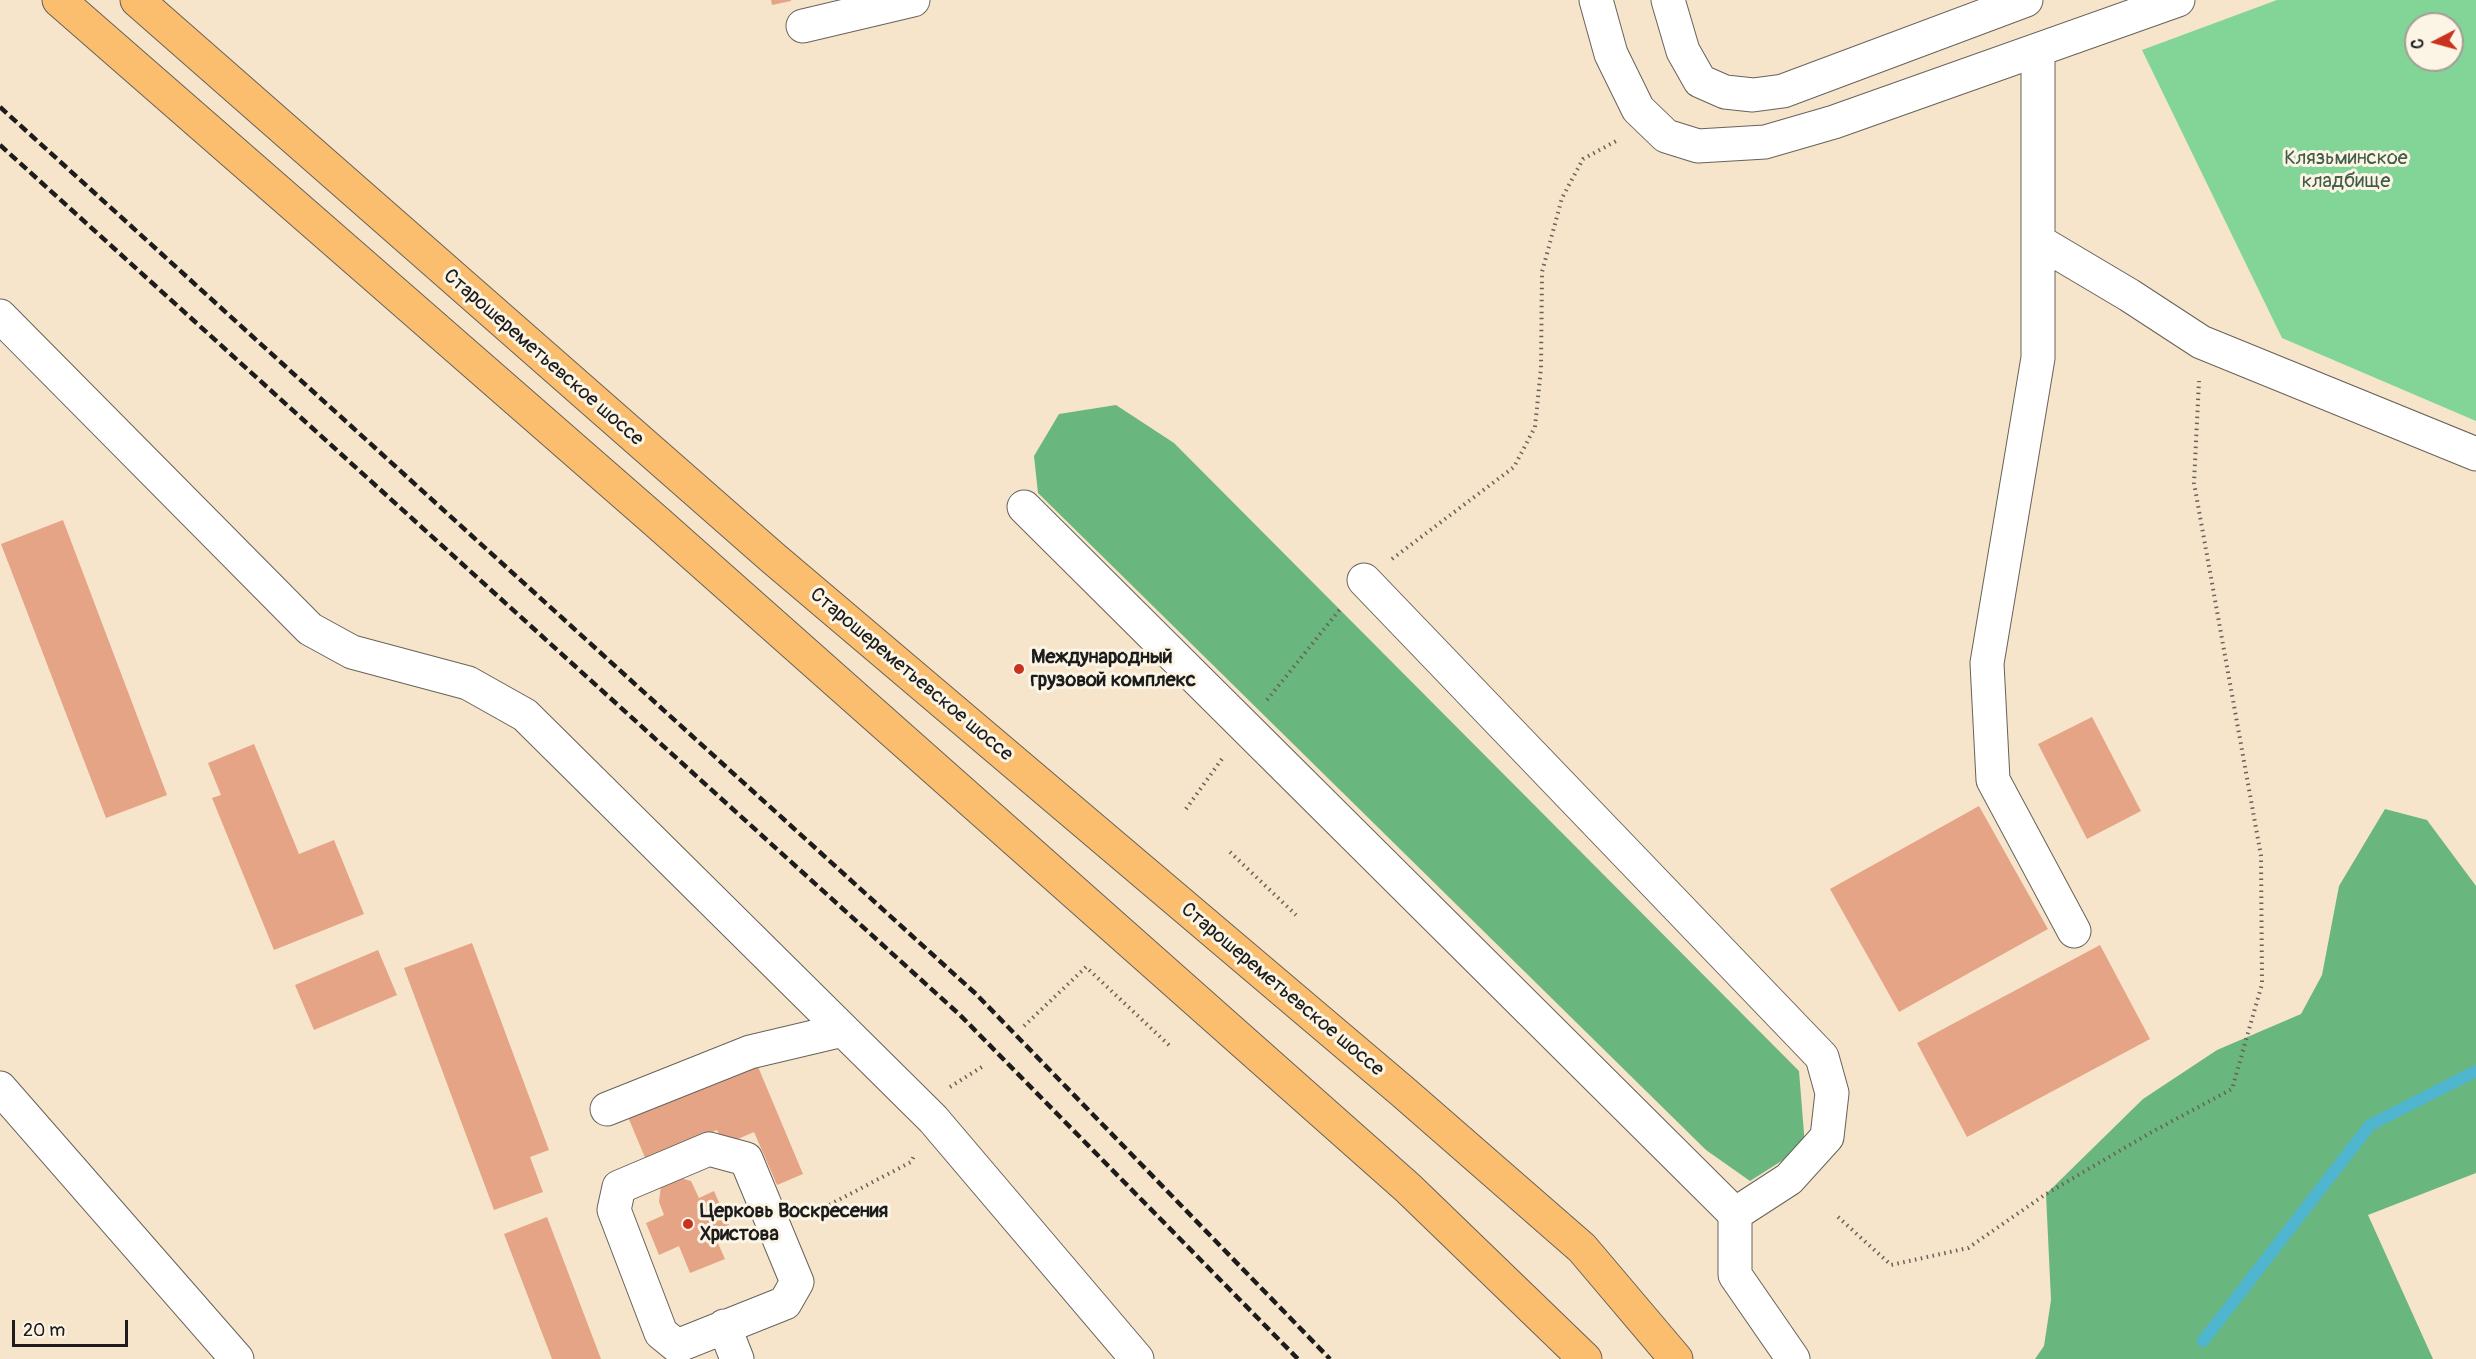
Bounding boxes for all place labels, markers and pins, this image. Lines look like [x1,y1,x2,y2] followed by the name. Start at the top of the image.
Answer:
[1031,646,1196,693] place label: Международный грузовой комплекс
[1012,662,1026,676] marker: Международный грузовой комплекс
[700,1200,888,1247] place label: Церковь Воскресения Христова
[681,1217,695,1231] marker: Церковь Воскресения Христова

